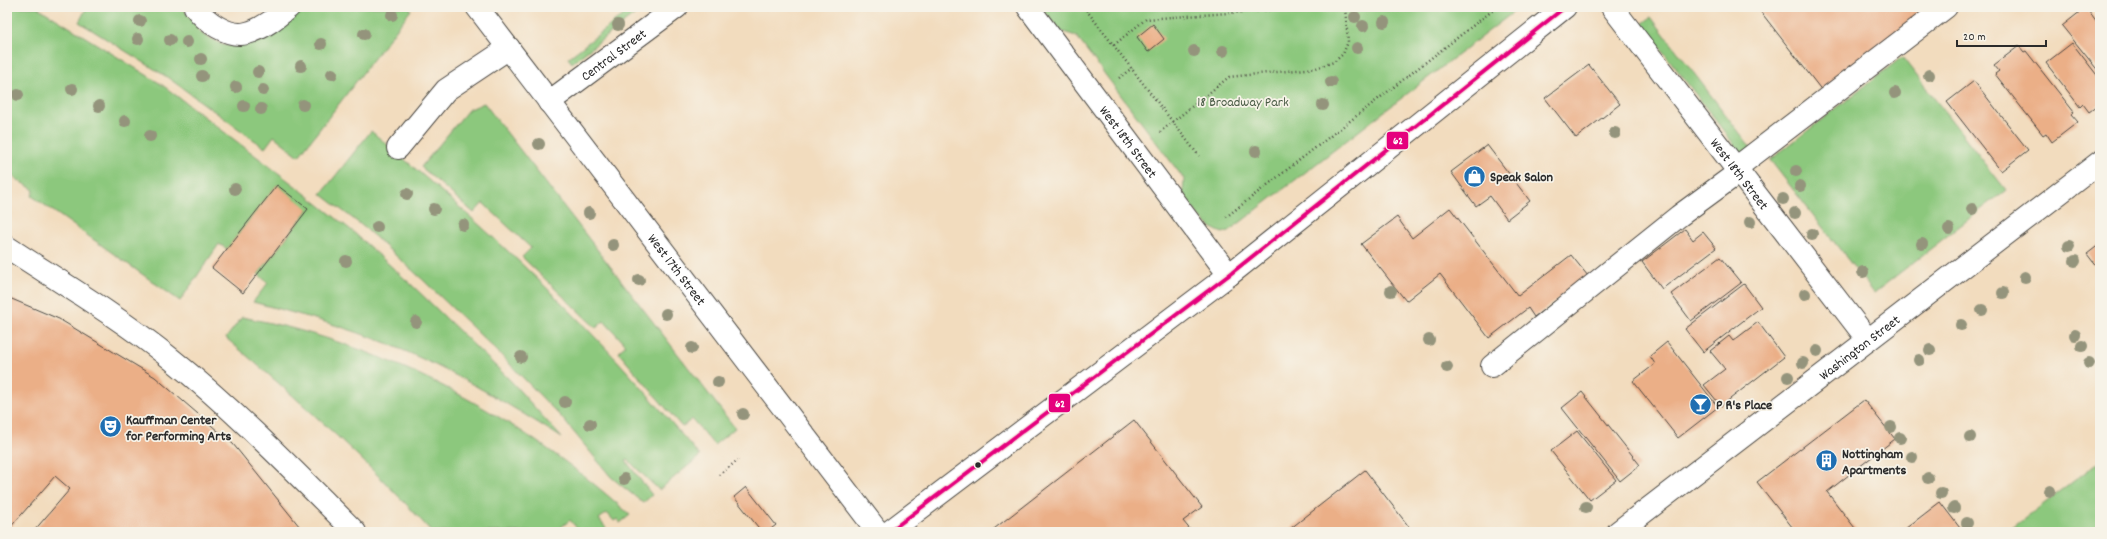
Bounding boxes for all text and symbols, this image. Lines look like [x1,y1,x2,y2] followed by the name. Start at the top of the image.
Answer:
[1957,22,2046,48] scale bar
[577,25,651,87] street label: Central Street
[1963,29,1986,46] text: 20 m
[1197,93,1289,113] park label: 18 Broadway Park
[1093,102,1161,183] street label: West 18th Street
[1386,131,1409,150] line badge: 62
[1393,134,1403,150] text: 62
[1704,134,1773,215] street label: West 18th Street
[1461,163,1487,189] shop icon: Speak Salon
[1490,168,1554,188] place label: Speak Salon
[642,230,710,311] street label: West 17th Street
[1816,311,1905,386] street label: Washington Street
[1688,391,1714,417] bar icon: P R's Place
[1048,393,1071,413] line badge: 62
[1716,396,1772,416] place label: P R's Place
[1055,397,1065,413] text: 62
[125,411,232,447] place label: Kauffman Center for Performing Arts
[97,414,123,440] theatre icon: Kauffman Center for Performing Arts
[1842,445,1906,481] place label: Nottingham Apartments
[1813,448,1839,474] building icon: Nottingham Apartments
[973,460,983,470] unlabelled marker

